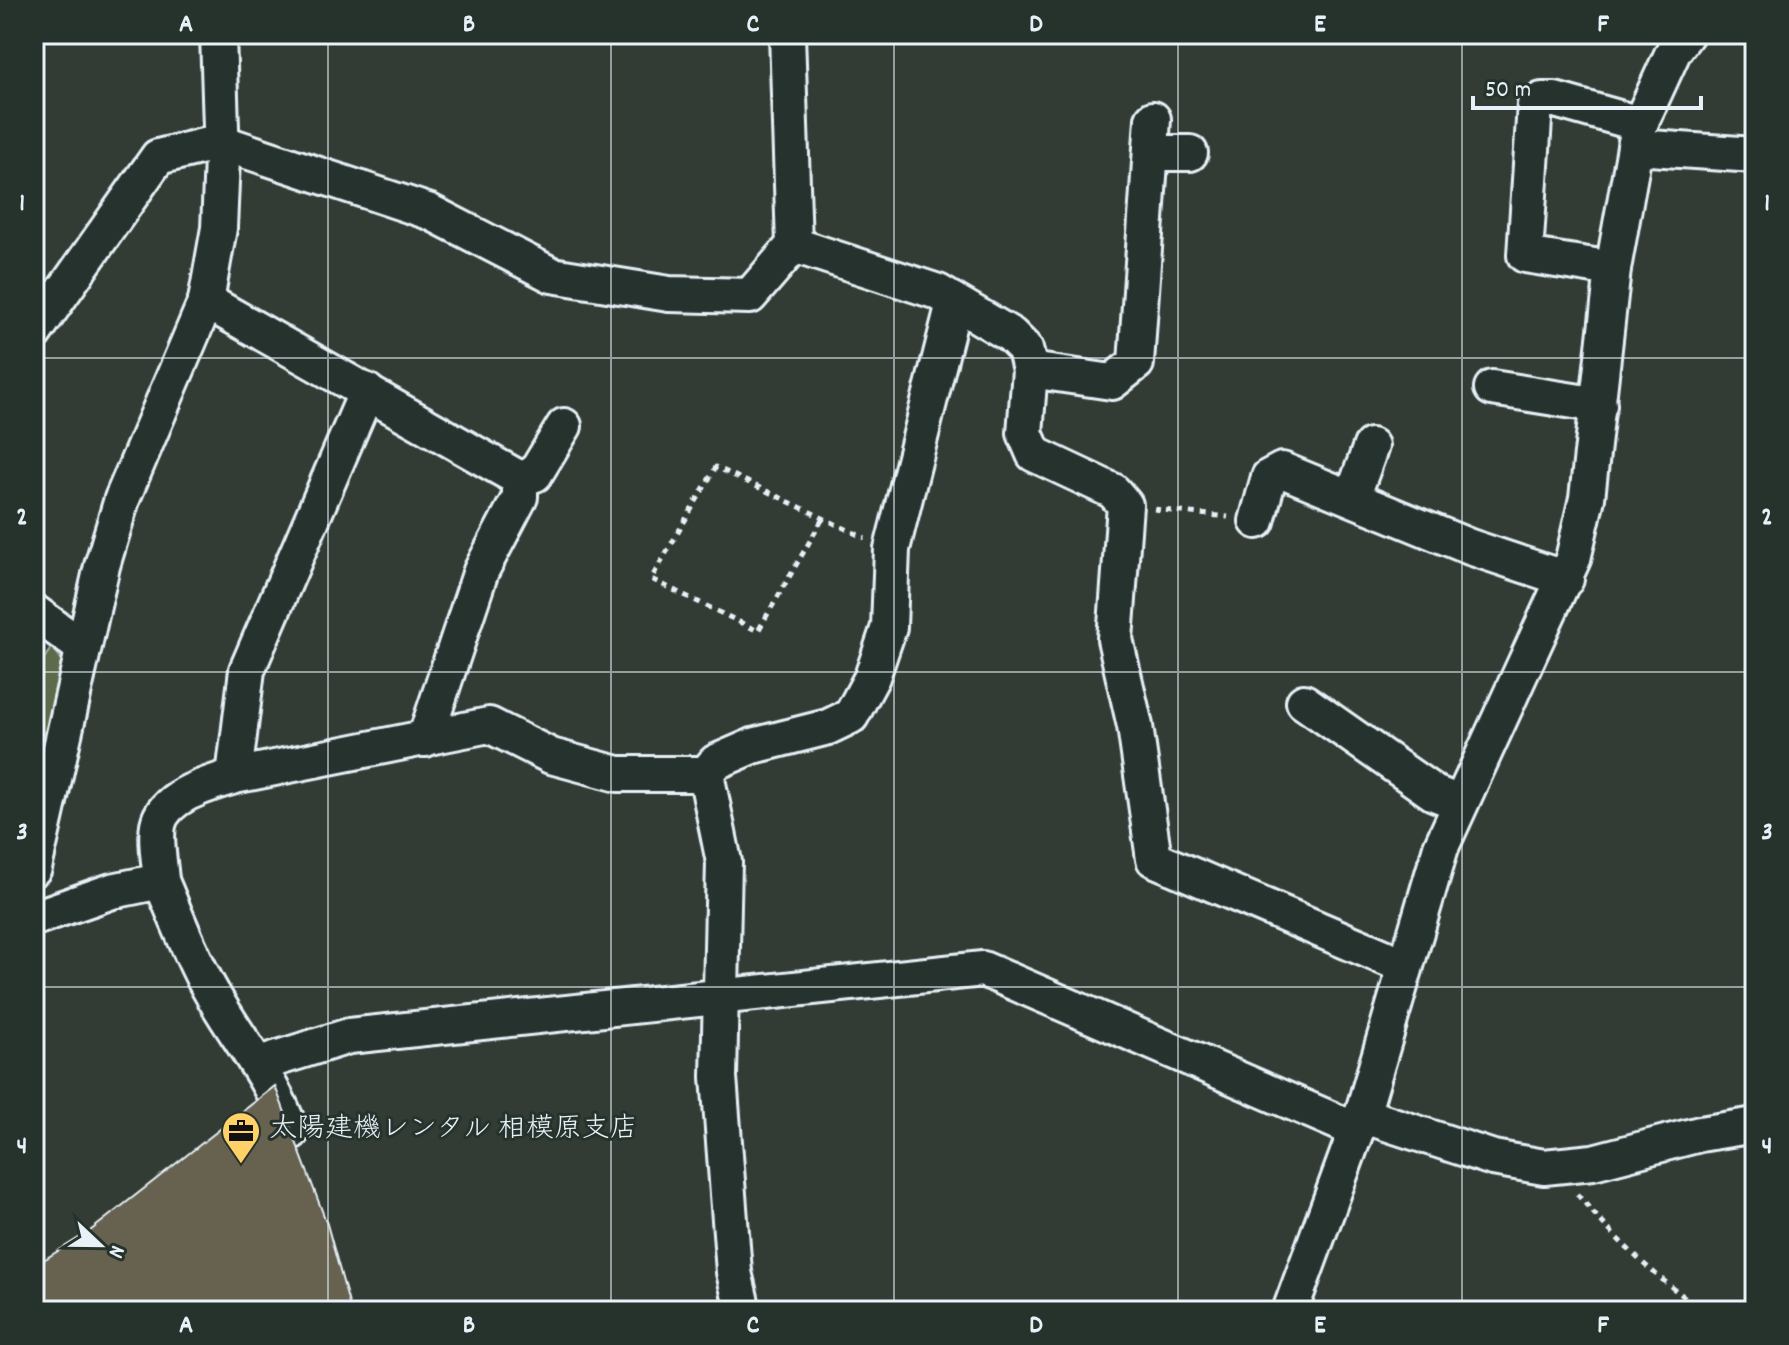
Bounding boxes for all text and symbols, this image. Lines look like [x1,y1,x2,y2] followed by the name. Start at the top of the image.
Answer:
[179,7,193,44] text: A
[463,7,475,44] text: B
[747,7,760,44] text: C
[1029,7,1043,44] text: D
[1314,7,1326,44] text: E
[1597,7,1609,44] text: F
[1473,60,1701,110] scale bar
[1485,74,1531,108] text: 50 m
[19,186,25,223] text: 1
[1764,186,1770,223] text: 1
[16,500,28,537] text: 2
[1761,500,1773,537] text: 2
[16,815,28,852] text: 3
[1761,815,1773,852] text: 3
[220,1110,262,1165] office icon: 太陽建機レンタル 相模原支店
[269,1111,638,1151] place label: 太陽建機レンタル 相模原支店
[17,1129,27,1166] text: 4
[1762,1129,1772,1166] text: 4
[60,1205,140,1285] north arrow
[99,1240,132,1262] text: N
[179,1308,193,1345] text: A
[463,1308,475,1345] text: B
[747,1308,760,1345] text: C
[1029,1308,1043,1345] text: D
[1314,1308,1326,1345] text: E
[1597,1308,1609,1345] text: F

